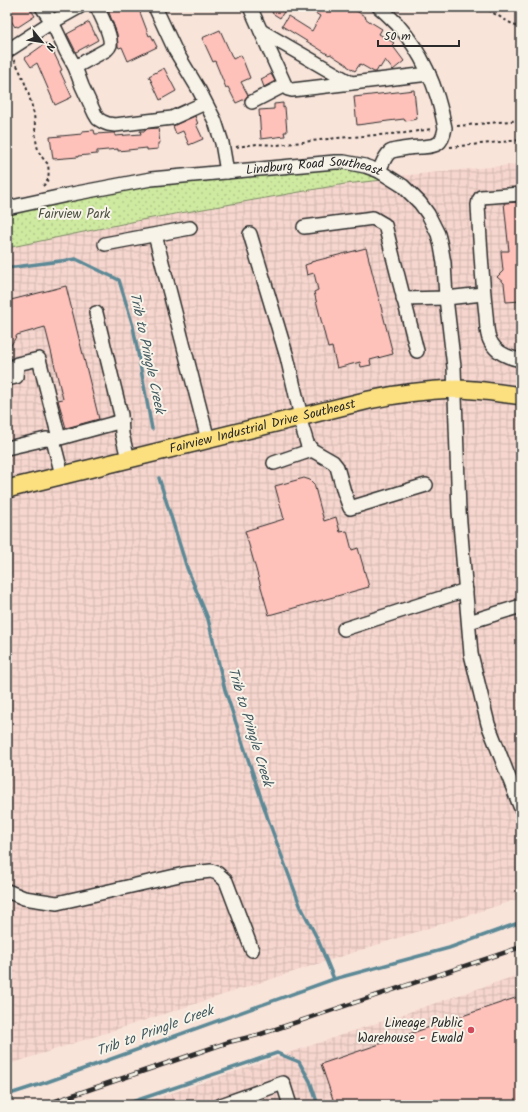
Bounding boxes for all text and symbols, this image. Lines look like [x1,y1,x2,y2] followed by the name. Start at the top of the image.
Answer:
[22,22,62,62] north arrow
[378,22,459,48] scale bar
[384,27,411,46] text: 50 m
[40,39,59,54] text: N
[245,151,388,182] street label: Lindburg Road Southeast
[38,204,111,225] park label: Fairview Park
[123,291,171,418] water label: Trib to Pringle Creek
[167,393,359,459] street label: Fairview Industrial Drive Southeast
[221,665,279,791] water label: Trib to Pringle Creek
[93,999,219,1062] water label: Trib to Pringle Creek
[358,1013,464,1049] place label: Lineage Public Warehouse - Ewald
[466,1025,476,1035] marker: Lineage Public Warehouse - Ewald

